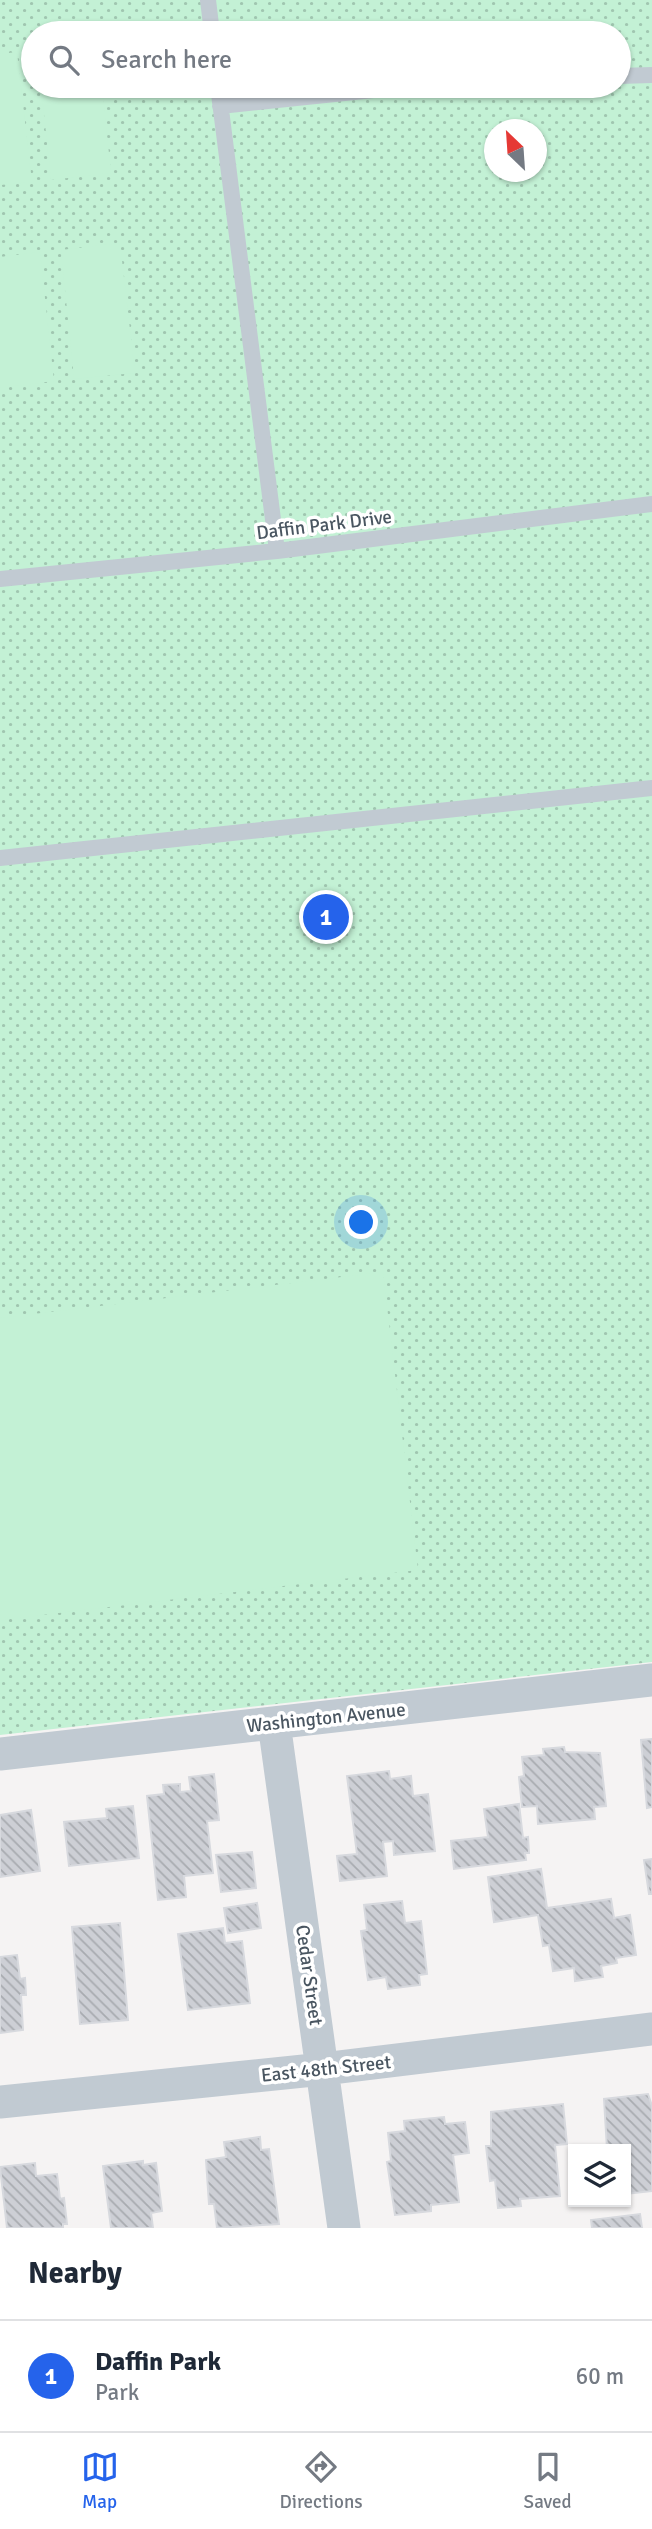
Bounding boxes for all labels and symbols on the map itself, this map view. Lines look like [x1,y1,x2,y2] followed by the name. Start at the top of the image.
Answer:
[484,119,547,182] north arrow
[255,505,393,545] street label: Daffin Park Drive
[303,891,349,943] pin: 1
[344,1205,378,1239] your location
[245,1698,407,1738] street label: Washington Avenue
[290,1923,328,2027] street label: Cedar Street
[260,2050,393,2088] street label: East 48th Street

